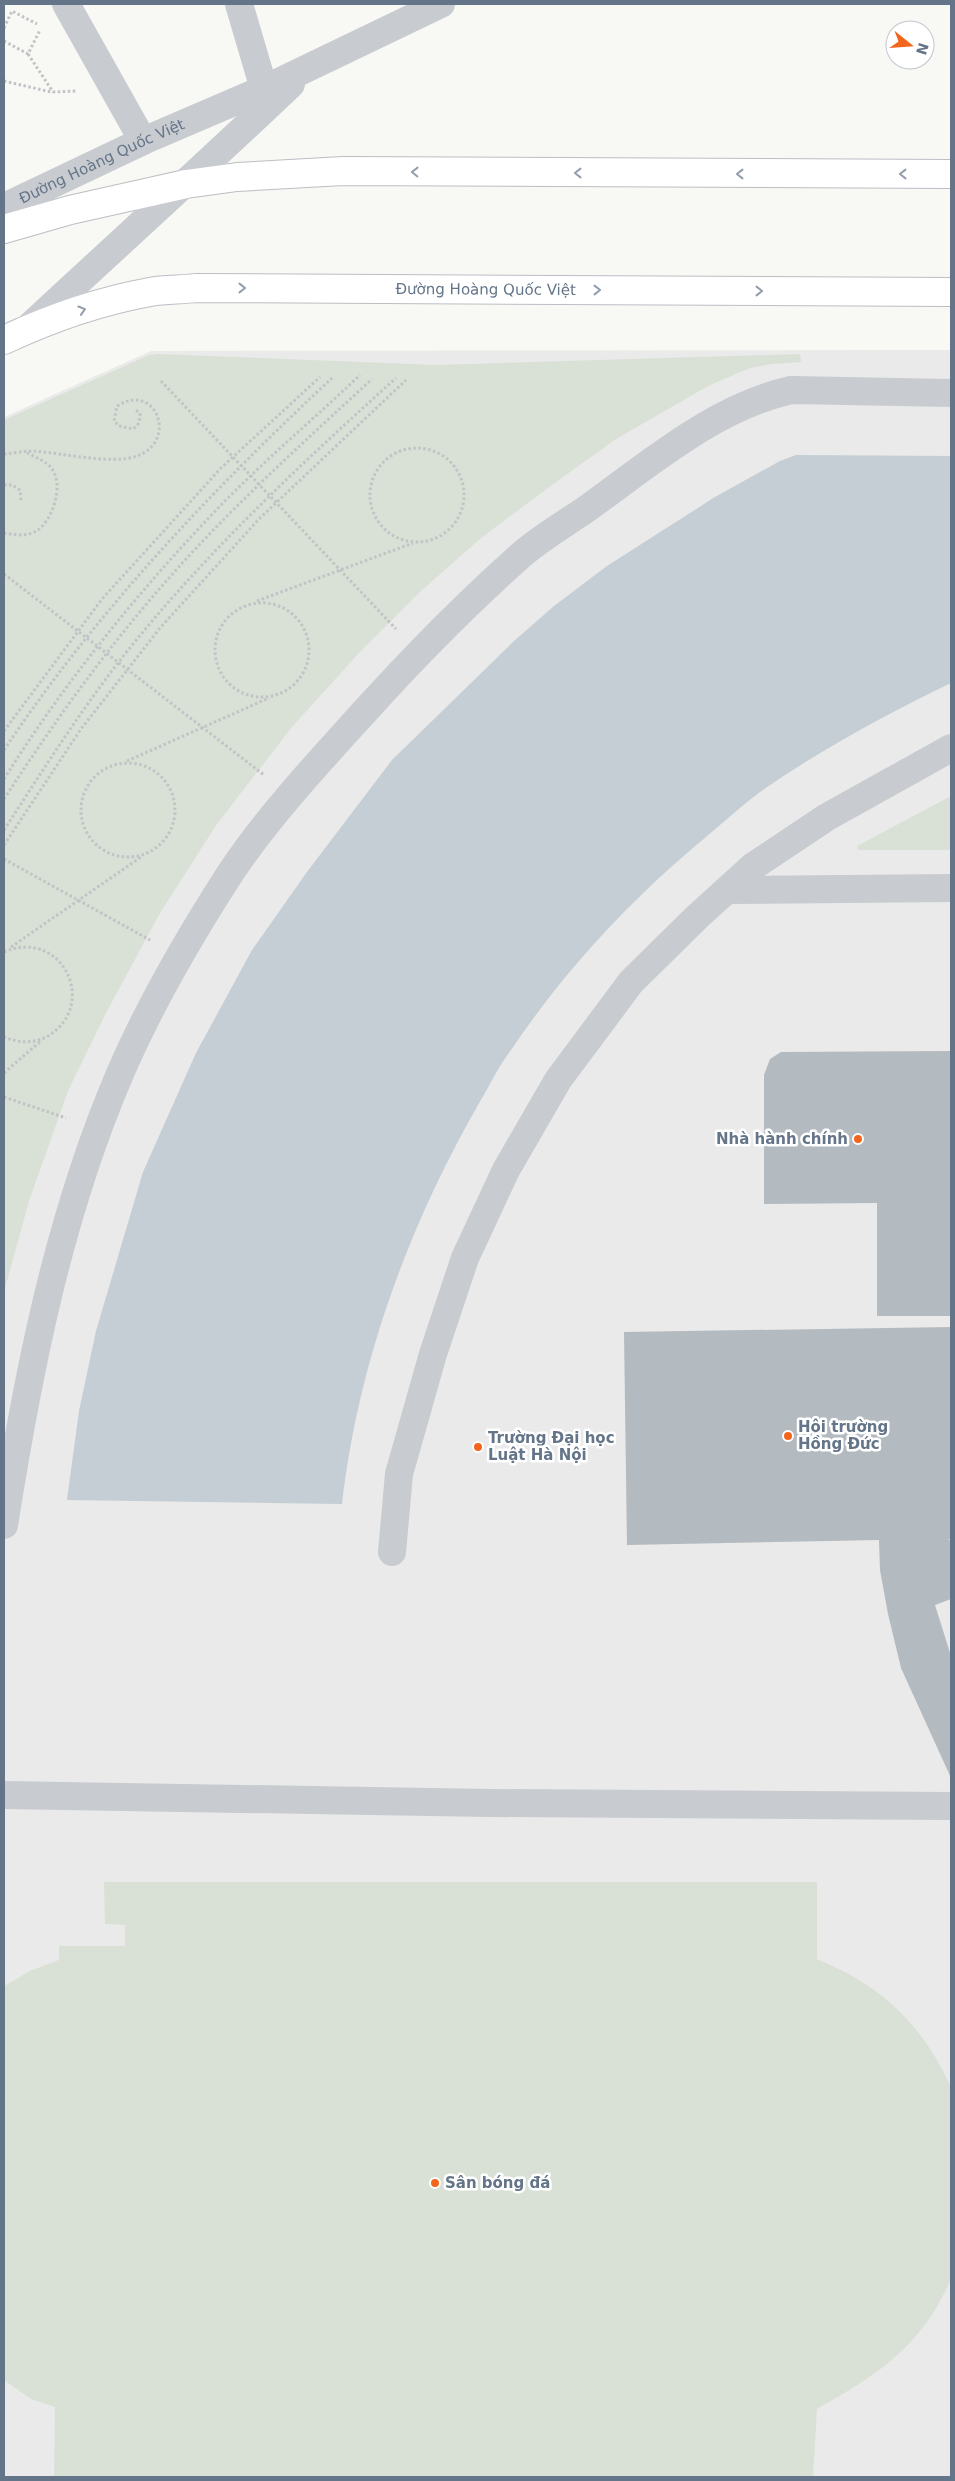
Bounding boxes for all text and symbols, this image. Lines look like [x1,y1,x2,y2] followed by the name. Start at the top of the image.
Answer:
[885,20,935,70] north arrow
[913,41,932,57] text: N
[16,115,187,208] street label: Đường Hoàng Quốc Việt
[411,167,419,178] one-way arrow
[573,168,581,178] one-way arrow
[736,169,744,179] one-way arrow
[898,169,906,179] one-way arrow
[395,280,576,299] street label: Đường Hoàng Quốc Việt
[238,283,246,293] one-way arrow
[593,285,601,295] one-way arrow
[756,286,763,296] one-way arrow
[77,306,85,316] one-way arrow
[716,1130,848,1148] place label: Nhà hành chính
[852,1133,864,1145] marker: Nhà hành chính
[798,1418,888,1453] place label: Hội trường Hồng Đức
[488,1429,615,1464] place label: Trường Đại học Luật Hà Nội
[782,1430,794,1442] marker: Hội trường Hồng Đức
[472,1441,484,1453] marker: Trường Đại học Luật Hà Nội
[445,2174,550,2192] place label: Sân bóng đá
[429,2177,441,2189] marker: Sân bóng đá

